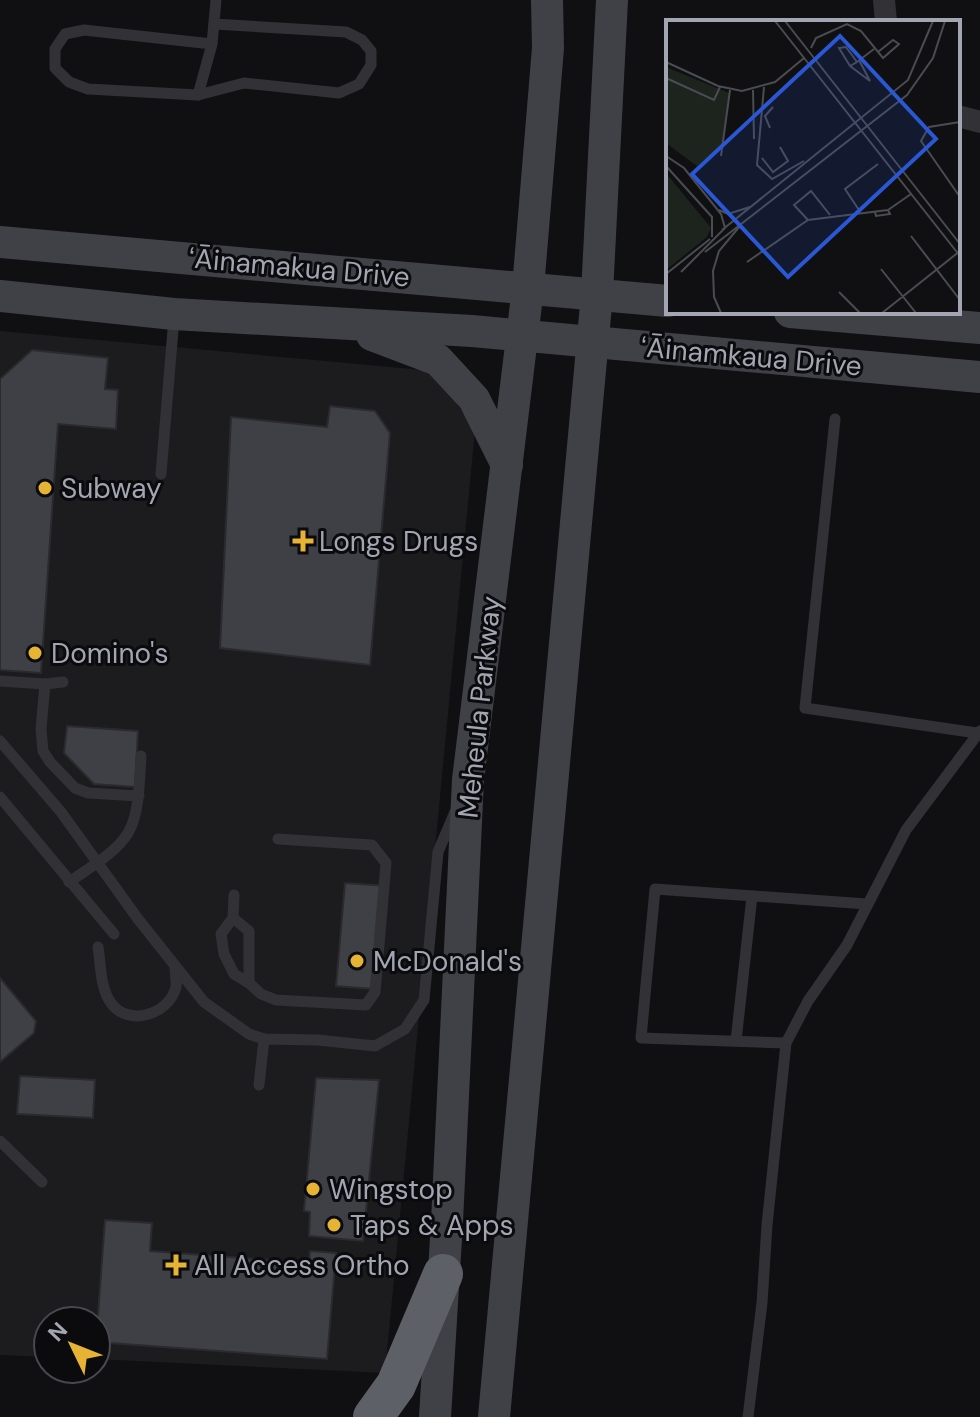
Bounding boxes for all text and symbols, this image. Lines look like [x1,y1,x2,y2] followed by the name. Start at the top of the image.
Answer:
[666,20,960,314] inset map
[187,239,411,296] street label: ʻĀinamakua Drive
[639,328,863,385] street label: ʻĀinamkaua Drive
[61,470,162,507] place label: Subway
[36,479,54,497] marker: Subway
[319,523,478,560] place label: Longs Drugs
[294,532,312,550] marker: Longs Drugs
[449,594,510,820] street label: Meheula Parkway
[51,635,169,672] place label: Domino's
[26,644,44,662] marker: Domino's
[373,943,522,980] place label: McDonald's
[348,952,366,970] marker: McDonald's
[329,1171,453,1208] place label: Wingstop
[304,1180,322,1198] marker: Wingstop
[350,1207,514,1244] place label: Taps & Apps
[325,1216,343,1234] marker: Taps & Apps
[194,1247,410,1284] place label: All Access Ortho
[165,1254,187,1276] marker: All Access Ortho
[32,1305,112,1385] north arrow
[42,1316,74,1347] text: N

